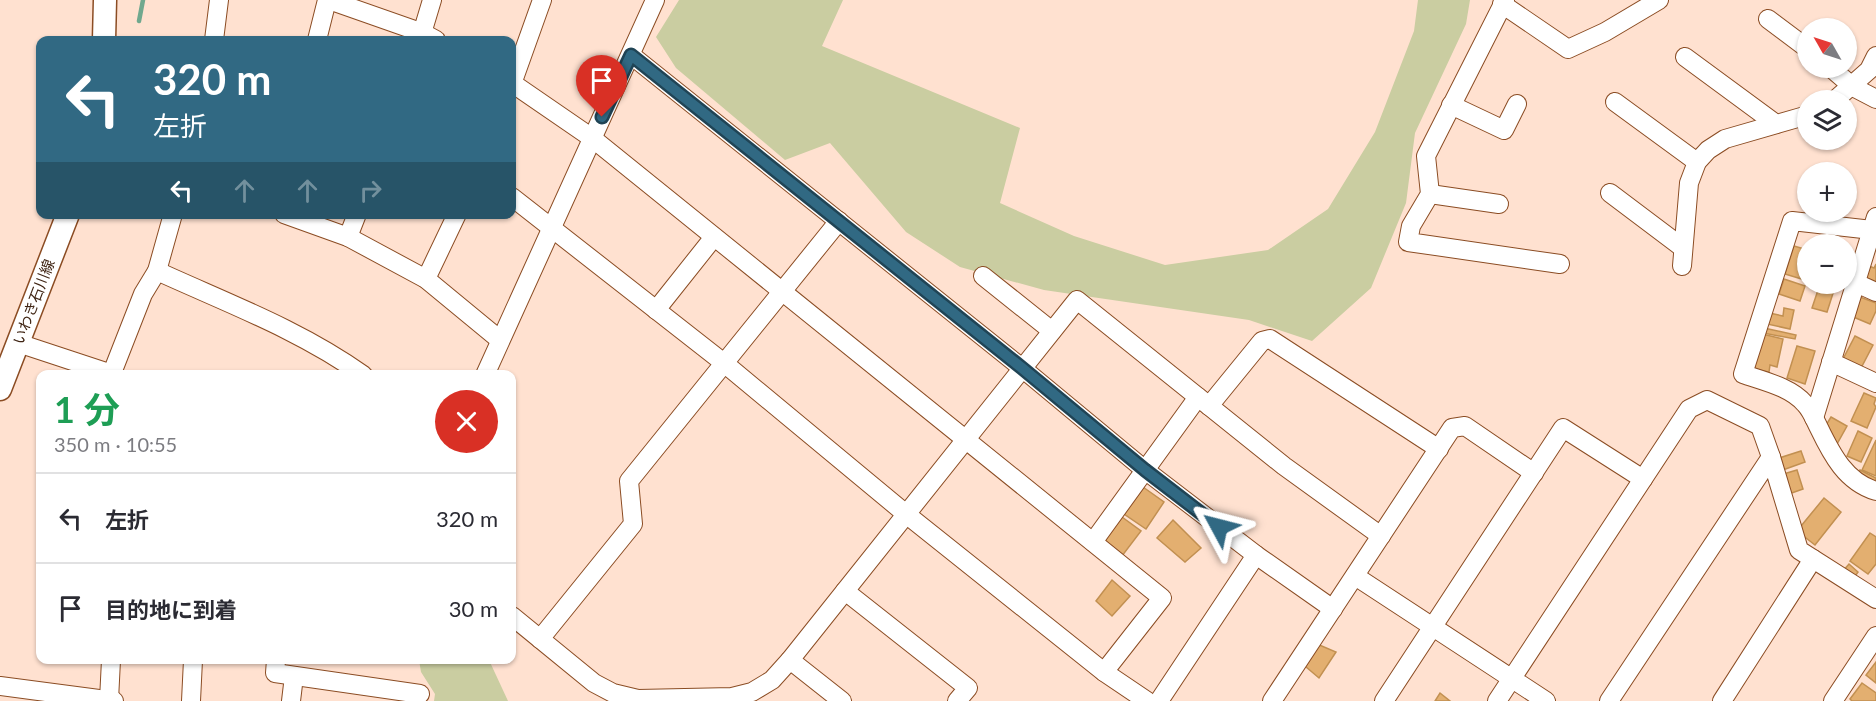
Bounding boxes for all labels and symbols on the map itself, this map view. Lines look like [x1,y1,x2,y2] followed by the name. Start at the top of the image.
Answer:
[1797,18,1857,78] north arrow
[576,55,627,117] pin
[9,256,58,347] street label: いわき石川線
[1187,495,1251,559] position arrow

